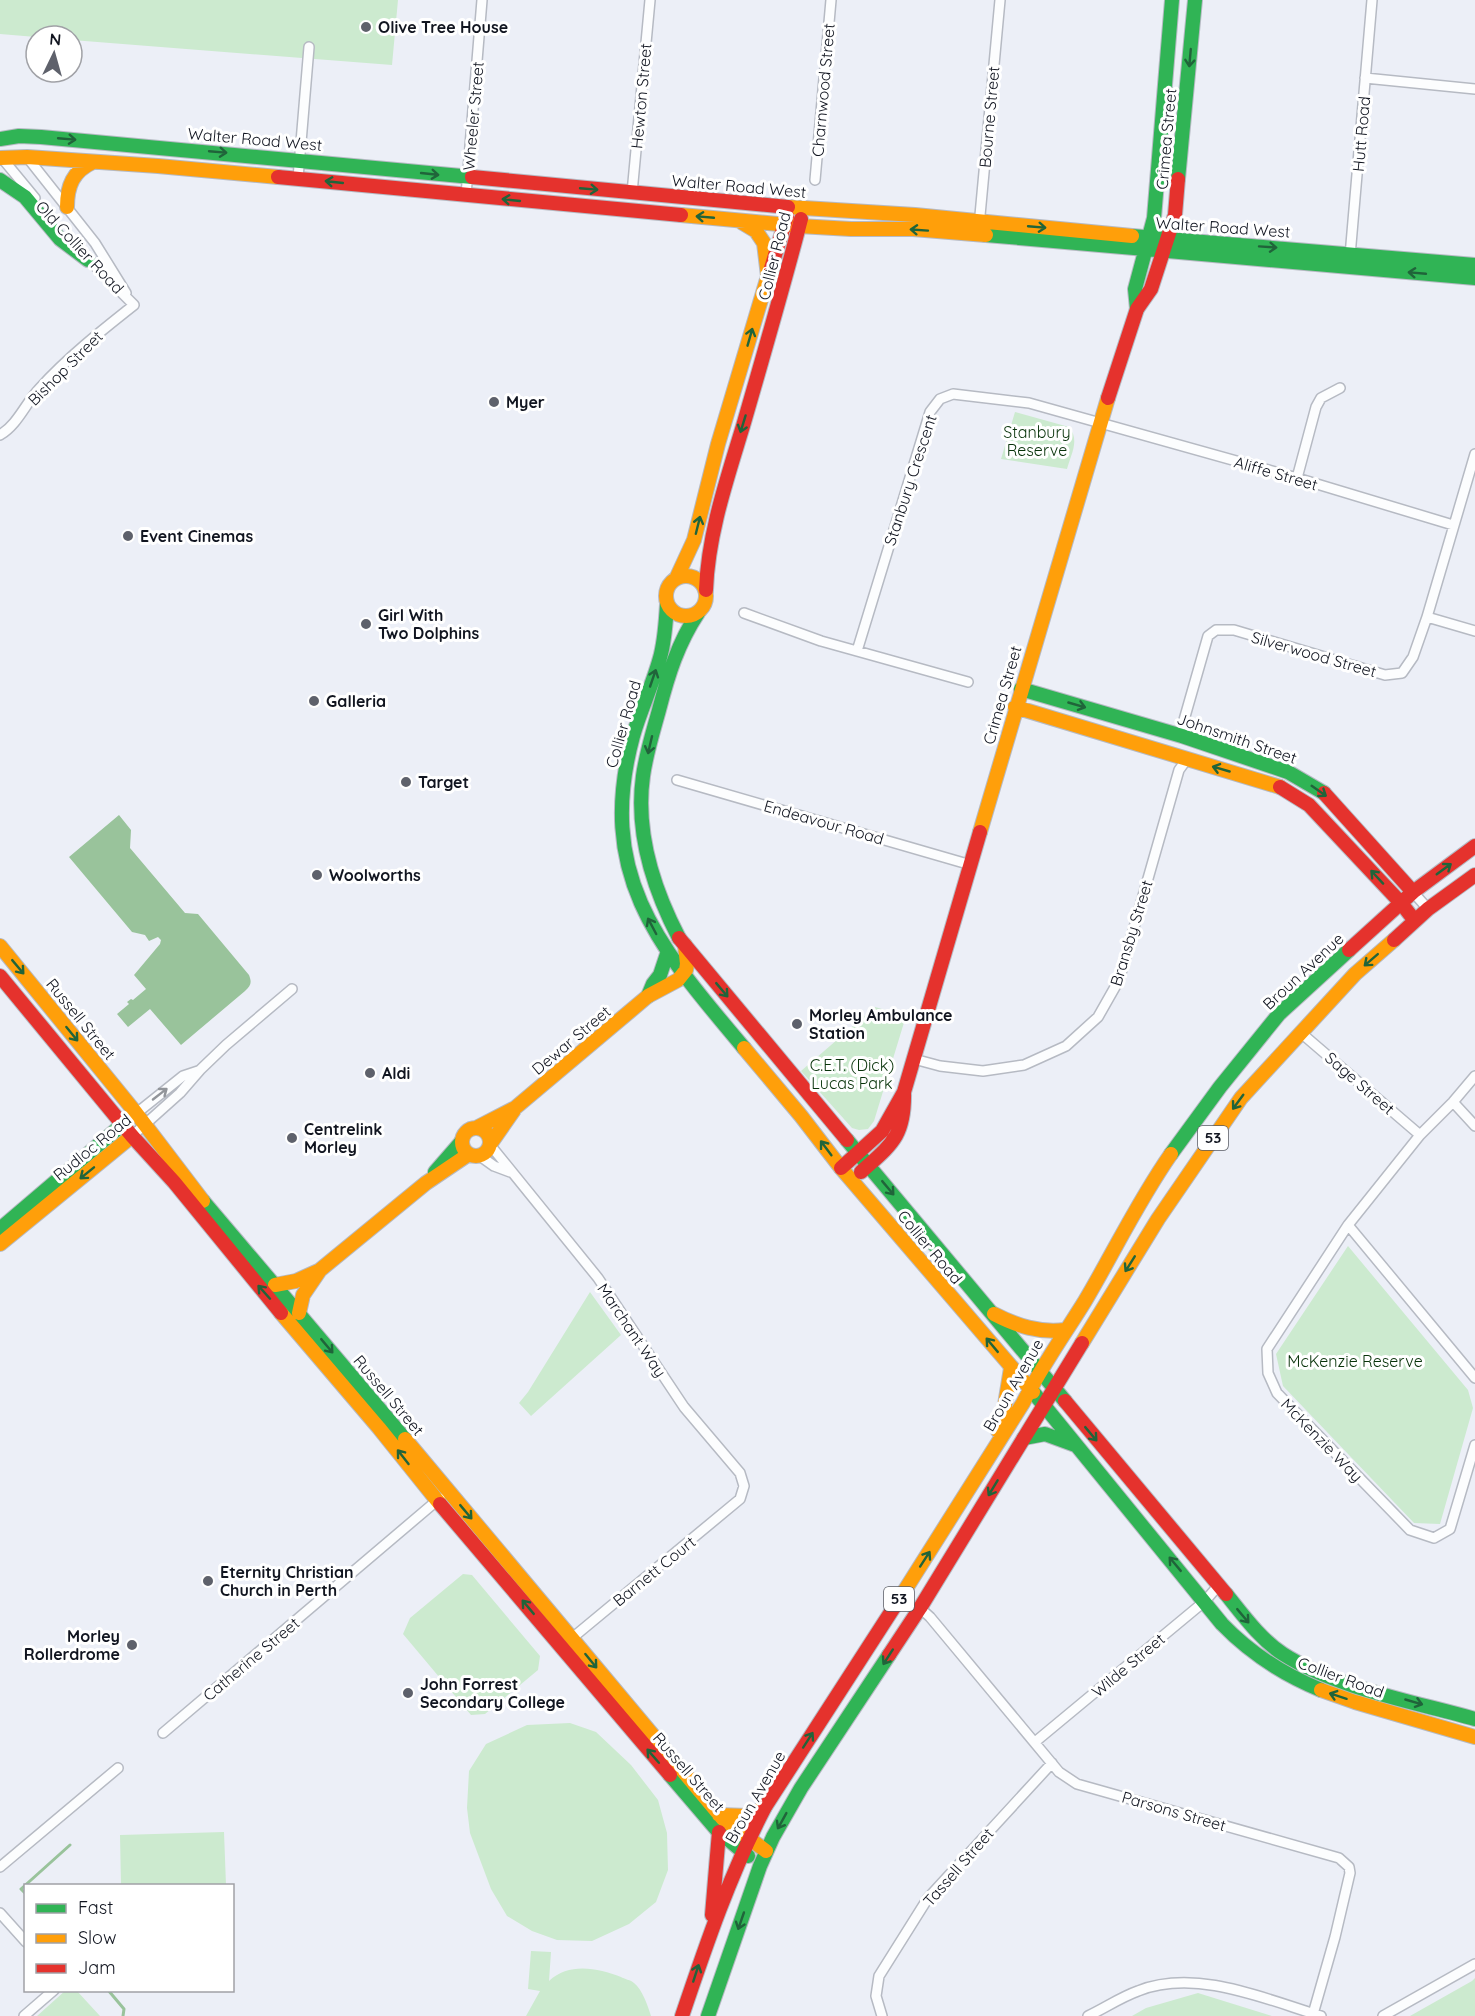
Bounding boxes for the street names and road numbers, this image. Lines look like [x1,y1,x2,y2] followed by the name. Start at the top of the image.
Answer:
[807,22,839,158] street label: Charnwood Street
[626,42,656,150] street label: Hewton Street
[458,61,488,171] street label: Wheeler Street
[975,65,1003,169] street label: Bourne Street
[1152,88,1180,190] street label: Crimea Street
[1348,95,1374,173] street label: Hutt Road
[187,123,323,155] street label: Walter Road West
[671,170,807,202] street label: Walter Road West
[32,196,128,298] street label: Old Collier Road
[753,210,795,302] street label: Collier Road
[1155,212,1291,242] street label: Walter Road West
[23,326,107,410] street label: Bishop Street
[879,412,941,548] street label: Stanbury Crescent
[1232,452,1320,494] street label: Aliffe Street
[1249,627,1379,681] street label: Silverwood Street
[978,643,1026,747] street label: Crimea Street
[601,678,645,770] street label: Collier Road
[1175,708,1299,768] street label: Johnsmith Street
[762,795,886,849] street label: Endeavour Road
[1105,878,1157,988] street label: Bransby Street
[1258,928,1348,1014] street label: Broun Avenue
[42,974,120,1064] street label: Russell Street
[528,1001,614,1079] street label: Dewar Street
[1321,1047,1399,1119] street label: Sage Street
[49,1109,135,1185] street label: Rudloc Road
[1198,1126,1228,1150] road number: 53
[893,1206,967,1288] street label: Collier Road
[593,1279,671,1381] street label: Marchant Way
[979,1335,1047,1435] street label: Broun Avenue
[349,1351,429,1439] street label: Russell Street
[1277,1394,1367,1486] street label: McKenzie Way
[609,1532,699,1610] street label: Barnett Court
[884,1587,914,1611] road number: 53
[199,1613,303,1705] street label: Catherine Street
[1087,1629,1169,1701] street label: Wilde Street
[1295,1652,1387,1702] street label: Collier Road
[649,1728,729,1816] street label: Russell Street
[721,1747,789,1847] street label: Broun Avenue
[1120,1787,1228,1835] street label: Parsons Street
[919,1824,997,1910] street label: Tassell Street

